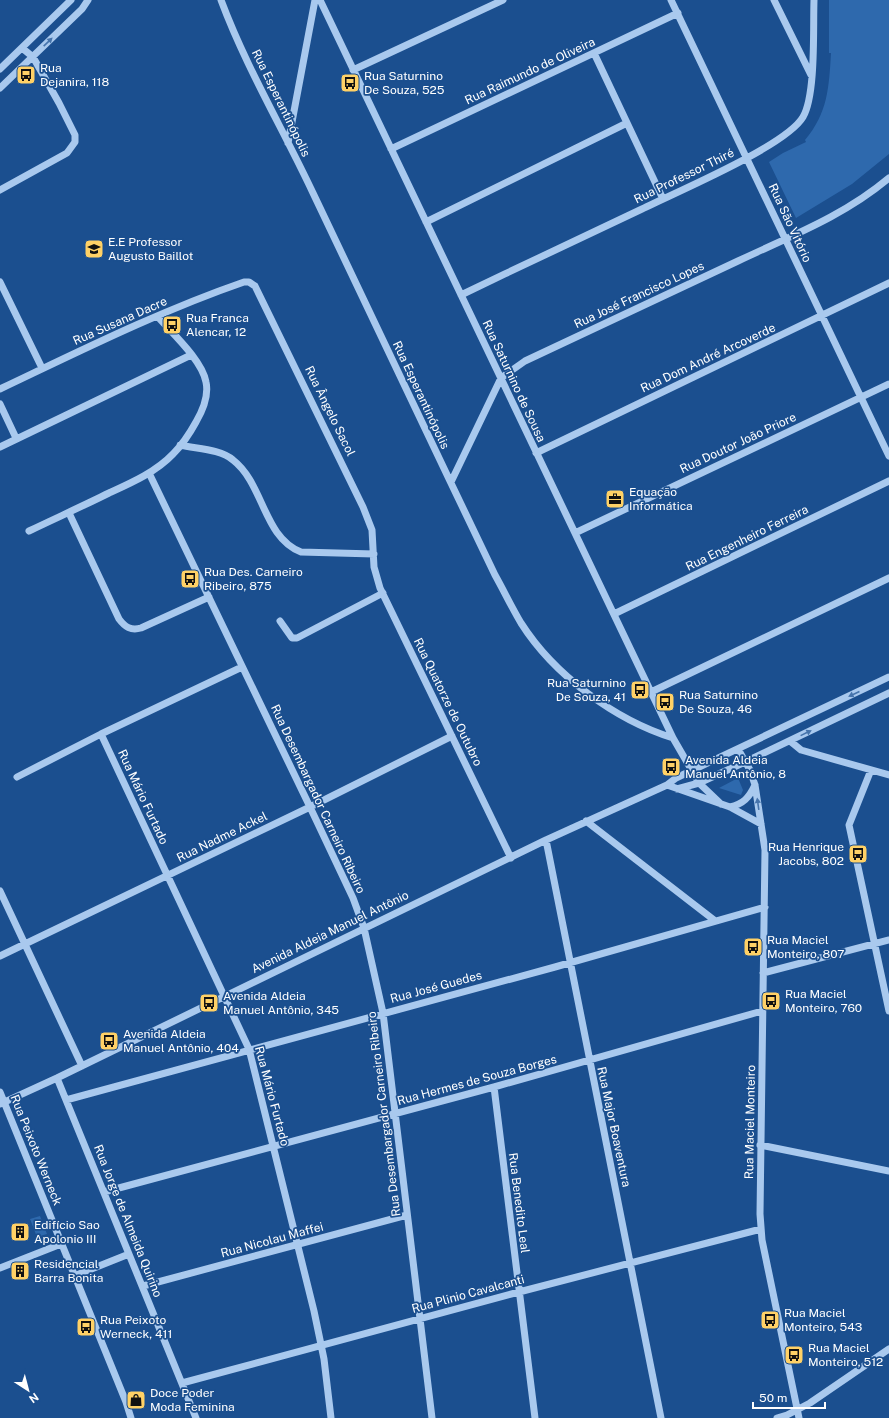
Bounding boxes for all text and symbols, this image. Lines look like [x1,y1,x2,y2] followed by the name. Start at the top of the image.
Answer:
[463,35,597,107] street label: Rua Raimundo de Oliveira
[44,38,53,47] one-way arrow
[249,47,313,159] street label: Rua Esperantinópolis
[40,61,109,89] place label: Rua Dejanira, 118
[15,64,37,86] bus stop icon: Rua Dejanira, 118
[364,69,445,97] place label: Rua Saturnino De Souza, 525
[339,72,361,94] bus stop icon: Rua Saturnino De Souza, 525
[632,146,737,206] street label: Rua Professor Thiré
[766,181,814,265] street label: Rua São Vitório
[108,235,194,263] place label: E.E Professor Augusto Baillot
[83,238,105,260] school or university icon: E.E Professor Augusto Baillot
[572,259,706,331] street label: Rua José Francisco Lopes
[71,294,169,348] street label: Rua Susana Dacre
[186,311,249,339] place label: Rua Franca Alencar, 12
[161,314,183,336] bus stop icon: Rua Franca Alencar, 12
[480,318,548,444] street label: Rua Saturnino de Sousa
[638,320,778,395] street label: Rua Dom André Arcoverde
[390,339,452,451] street label: Rua Esperantinópolis
[302,364,358,459] street label: Rua Ângelo Sacol
[678,410,799,476] street label: Rua Doutor João Priore
[629,485,693,513] place label: Equação Informática
[604,488,626,510] office icon: Equação Informática
[683,502,811,574] street label: Rua Engenheiro Ferreira
[204,565,303,593] place label: Rua Des. Carneiro Ribeiro, 875
[179,568,201,590] bus stop icon: Rua Des. Carneiro Ribeiro, 875
[411,636,485,769] street label: Rua Quatorze de Outubro
[547,676,626,704] place label: Rua Saturnino De Souza, 41
[629,679,651,701] bus stop icon: Rua Saturnino De Souza, 41
[679,688,758,716] place label: Rua Saturnino De Souza, 46
[654,691,676,713] bus stop icon: Rua Saturnino De Souza, 46
[848,691,859,697] one-way arrow
[268,702,368,896] street label: Rua Desembargador Carneiro Ribeiro
[800,730,812,737] one-way arrow
[115,747,171,847] street label: Rua Mário Furtado
[685,753,786,781] place label: Avenida Aldeia Manuel Antônio, 8
[660,756,682,778] bus stop icon: Avenida Aldeia Manuel Antônio, 8
[755,798,761,810] one-way arrow
[174,809,270,865] street label: Rua Nadme Ackel
[768,840,844,868] place label: Rua Henrique Jacobs, 802
[847,843,869,865] bus stop icon: Rua Henrique Jacobs, 802
[249,888,411,976] street label: Avenida Aldeia Manuel Antônio
[767,933,845,961] place label: Rua Maciel Monteiro, 807
[742,936,764,958] bus stop icon: Rua Maciel Monteiro, 807
[389,968,483,1006] street label: Rua José Guedes
[785,987,862,1015] place label: Rua Maciel Monteiro, 760
[223,989,339,1017] place label: Avenida Aldeia Manuel Antônio, 345
[760,990,782,1012] bus stop icon: Rua Maciel Monteiro, 760
[198,992,220,1014] bus stop icon: Avenida Aldeia Manuel Antônio, 345
[364,1010,404,1217] street label: Rua Desembargador Carneiro Ribeiro
[123,1027,239,1055] place label: Avenida Aldeia Manuel Antônio, 404
[98,1030,120,1052] bus stop icon: Avenida Aldeia Manuel Antônio, 404
[252,1045,292,1148] street label: Rua Mário Furtado
[396,1052,558,1108] street label: Rua Hermes de Souza Borges
[742,1065,758,1179] street label: Rua Maciel Monteiro
[594,1066,634,1188] street label: Rua Major Boaventura
[7,1093,65,1208] street label: Rua Peixoto Werneck
[91,1143,165,1300] street label: Rua Jorge de Almeida Quirino
[506,1152,532,1254] street label: Rua Benedito Leal
[34,1218,100,1246] place label: Edifício Sao Apolonio III
[219,1220,325,1260] street label: Rua Nicolau Maffei
[9,1221,31,1243] building icon: Edifício Sao Apolonio III
[34,1257,103,1285] place label: Residencial Barra Bonita
[9,1260,31,1282] building icon: Residencial Barra Bonita
[410,1272,526,1316] street label: Rua Plinio Cavalcanti
[784,1306,862,1334] place label: Rua Maciel Monteiro, 543
[759,1309,781,1331] bus stop icon: Rua Maciel Monteiro, 543
[100,1313,172,1341] place label: Rua Peixoto Werneck, 411
[75,1316,97,1338] bus stop icon: Rua Peixoto Werneck, 411
[808,1341,883,1369] place label: Rua Maciel Monteiro, 512
[783,1344,805,1366] bus stop icon: Rua Maciel Monteiro, 512
[8,1370,48,1410] north arrow
[753,1384,825,1410] scale bar
[150,1386,235,1414] place label: Doce Poder Moda Feminina
[125,1389,147,1411] shop icon: Doce Poder Moda Feminina
[27,1391,41,1405] text: N
[759,1391,787,1405] text: 50 m

